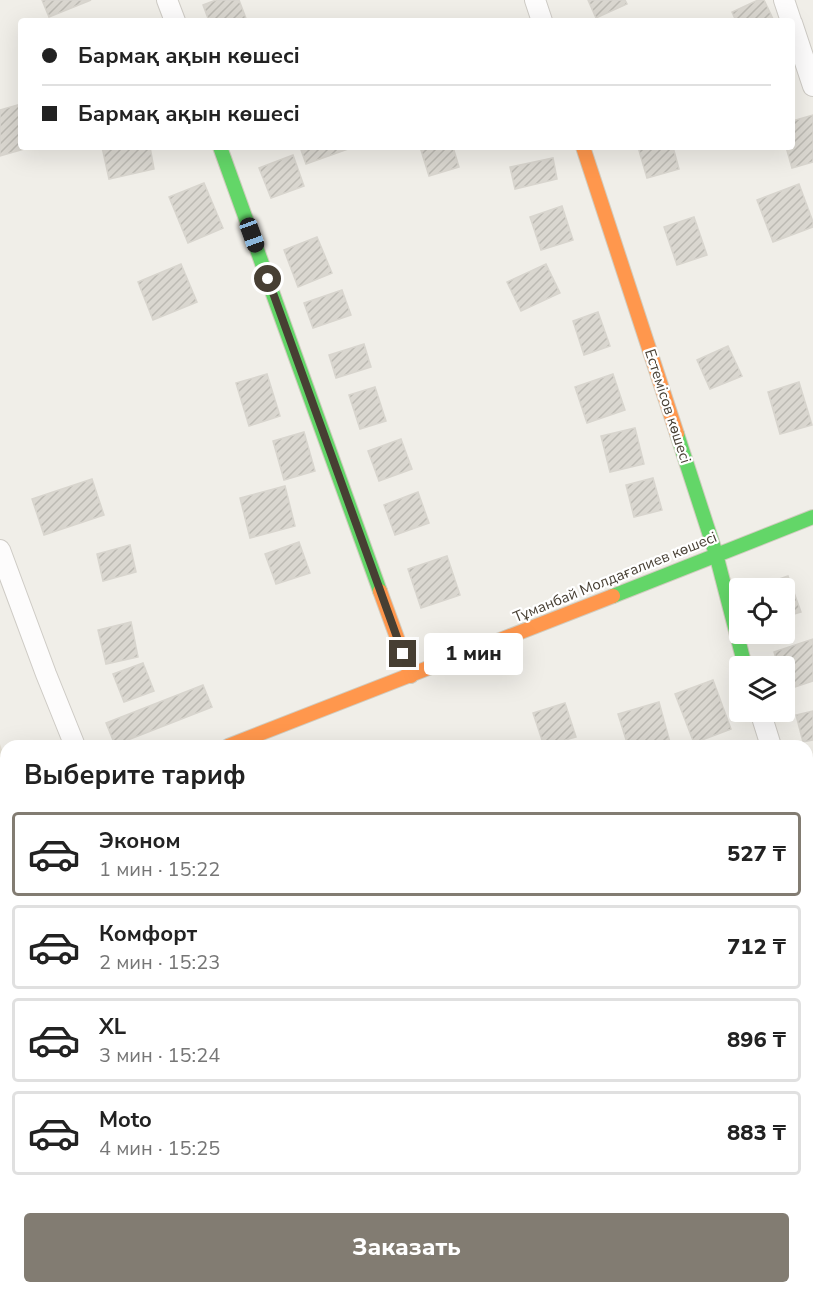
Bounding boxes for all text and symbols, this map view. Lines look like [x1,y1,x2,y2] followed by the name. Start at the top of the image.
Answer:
[78,41,300,71] text: Бармақ ақын көшесі
[78,99,300,129] text: Бармақ ақын көшесі
[237,215,267,255] car
[254,265,281,292] route start
[640,346,696,466] street label: Естемісов көшесі
[510,527,720,627] street label: Тұманбай Молдағалиев көшесі
[729,578,795,722] map controls
[729,578,795,644] button: locate
[424,633,523,675] callout: 1 мин
[389,640,416,667] route end
[445,640,502,667] text: 1 мин
[729,656,795,722] button: layers
[24,757,246,794] text: Выберите тариф
[99,826,181,856] text: Эконом
[27,827,81,881] icon: car
[727,839,786,869] text: 527 ₸
[99,856,220,883] text: 1 мин · 15:22
[99,919,197,949] text: Комфорт
[27,920,81,974] icon: car
[727,932,786,962] text: 712 ₸
[99,949,220,976] text: 2 мин · 15:23
[99,1012,126,1042] text: XL
[27,1013,81,1067] icon: car
[727,1025,786,1055] text: 896 ₸
[99,1042,220,1069] text: 3 мин · 15:24
[99,1105,152,1135] text: Moto
[27,1106,81,1160] icon: car
[727,1118,786,1148] text: 883 ₸
[99,1135,220,1162] text: 4 мин · 15:25
[24,1213,789,1282] button: Заказать

